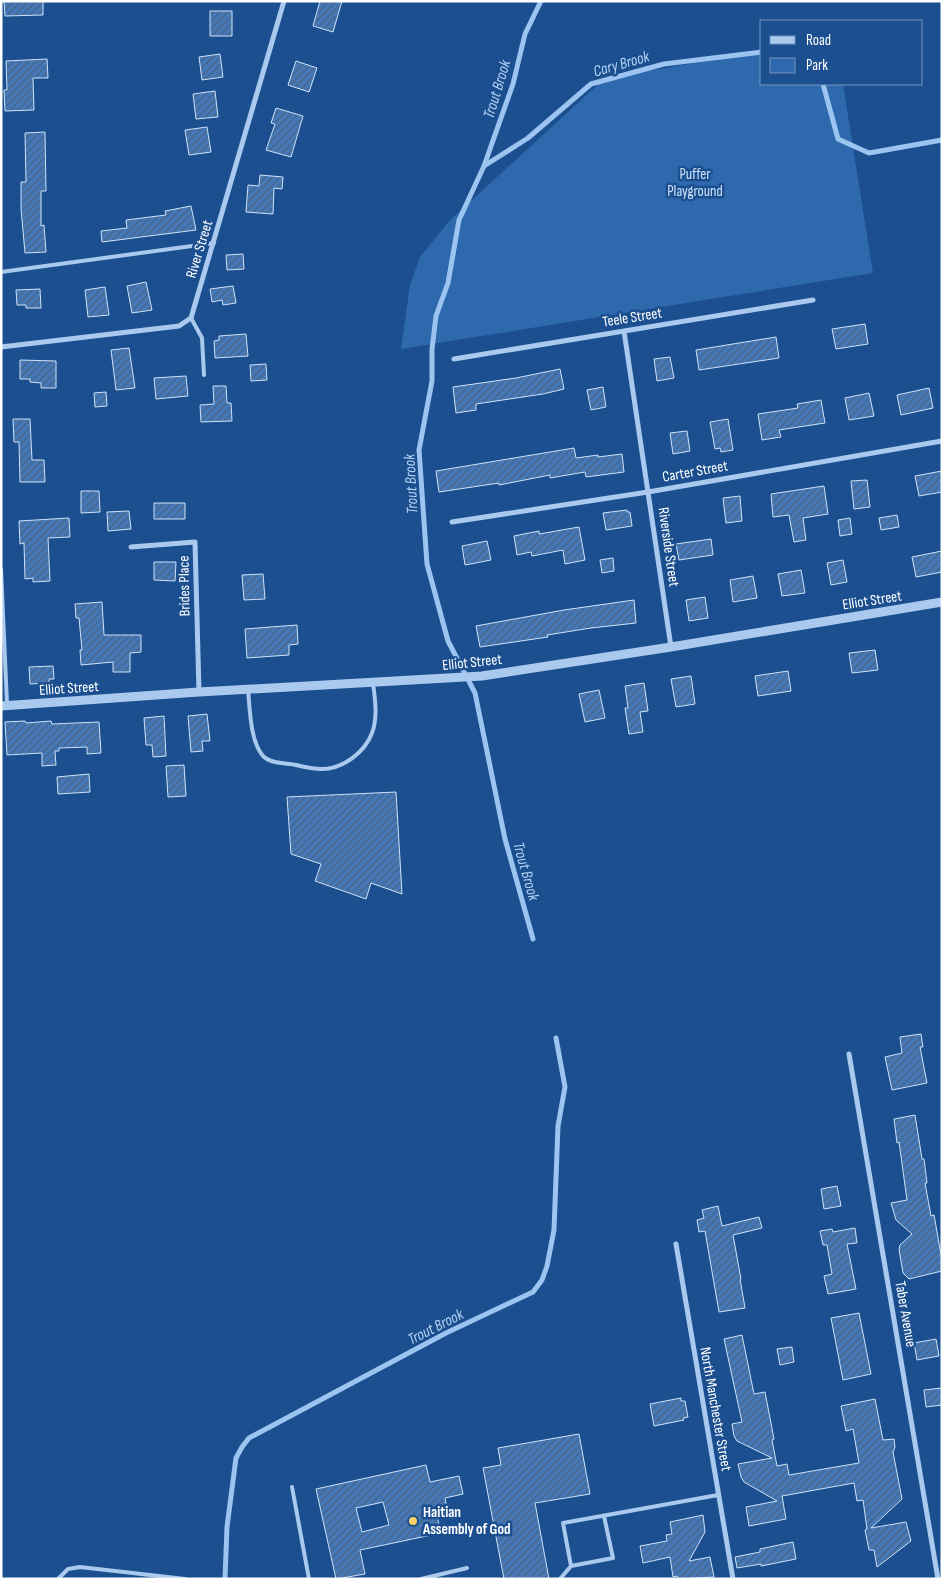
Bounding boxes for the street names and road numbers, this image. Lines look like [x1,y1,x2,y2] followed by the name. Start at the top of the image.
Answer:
[182,217,217,281] street label: River Street
[601,303,664,332] street label: Teele Street
[661,456,730,487] street label: Carter Street
[654,506,684,588] street label: Riverside Street
[174,555,195,617] street label: Brides Place
[841,586,903,615] street label: Elliot Street
[441,650,503,675] street label: Elliot Street
[39,677,100,700] street label: Elliot Street
[890,1280,921,1348] street label: Taber Avenue
[695,1346,736,1473] street label: North Manchester Street

